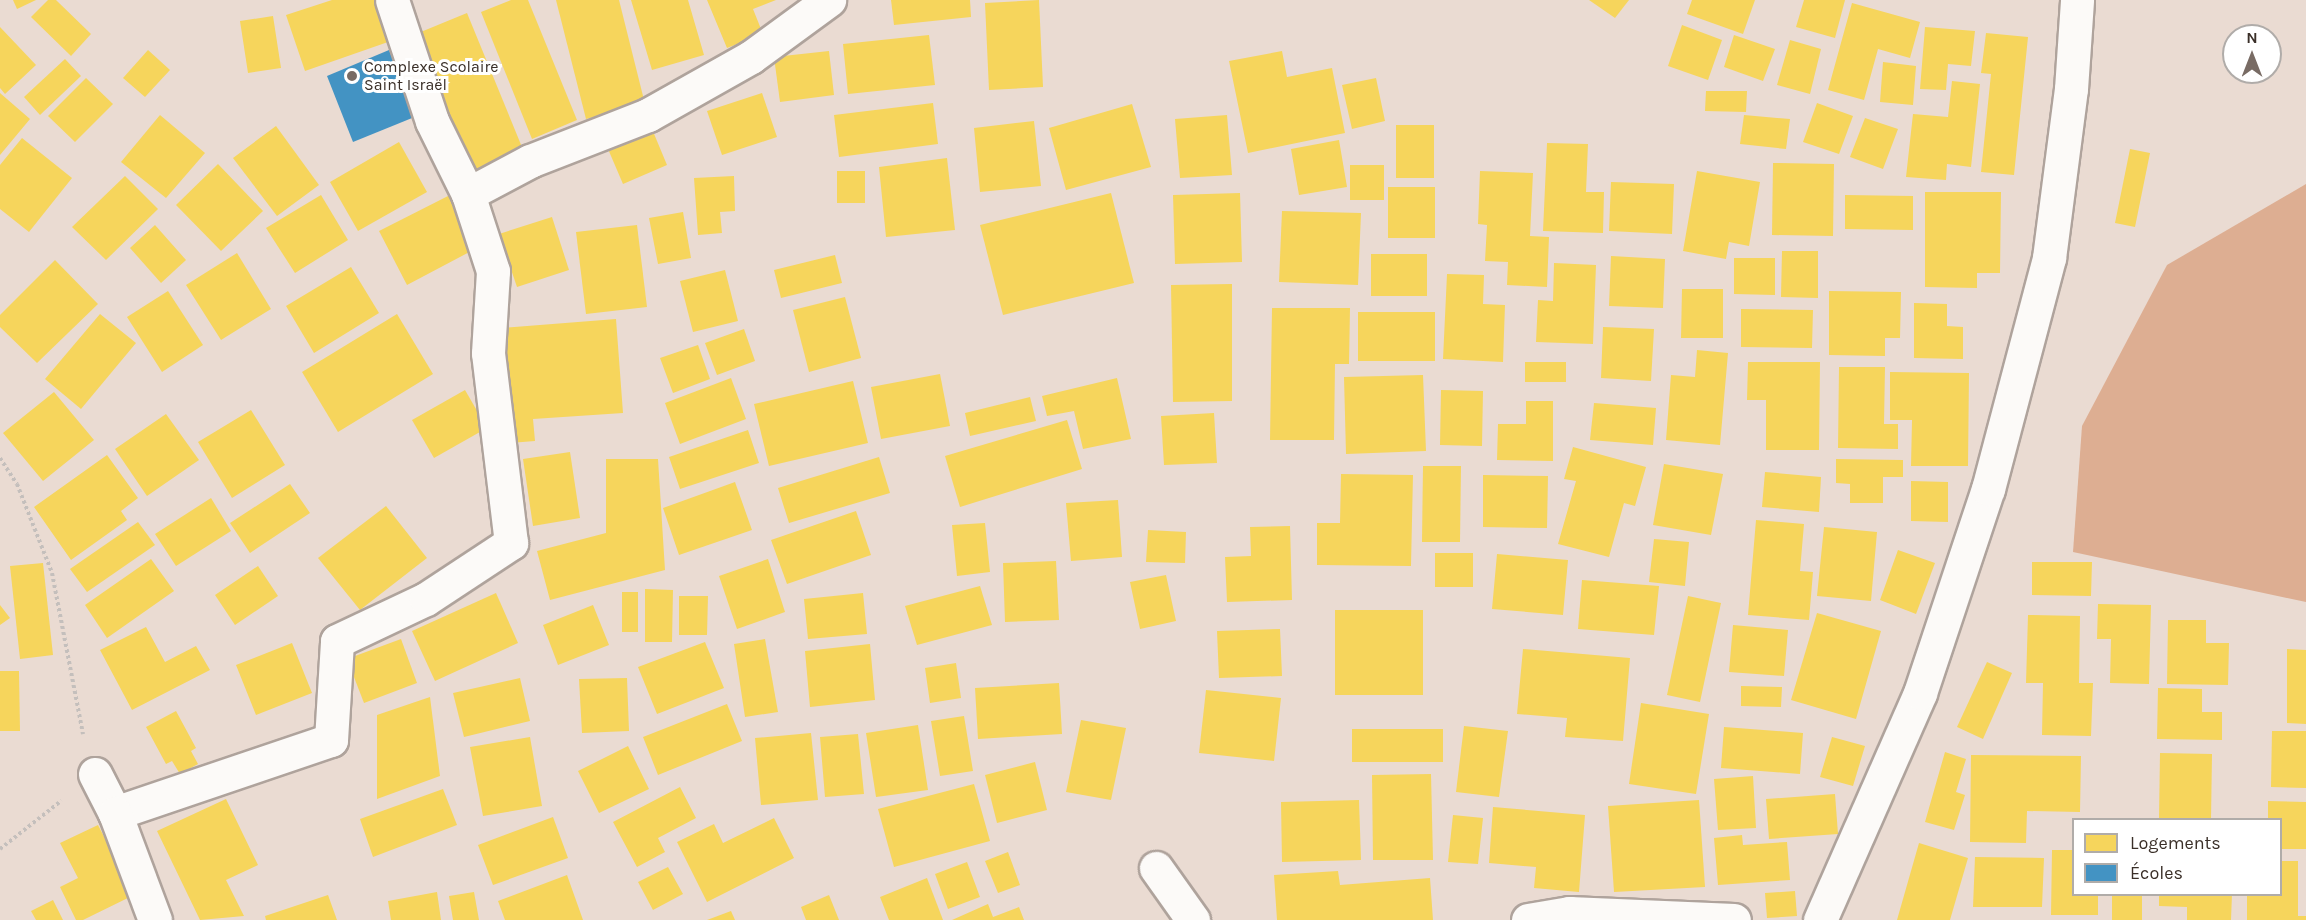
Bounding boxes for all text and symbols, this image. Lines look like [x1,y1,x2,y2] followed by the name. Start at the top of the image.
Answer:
[2222,24,2282,84] north arrow
[2246,28,2258,47] text: N
[364,57,498,95] place label: Complexe Scolaire Saint Israël
[345,69,359,83] marker: Complexe Scolaire Saint Israël
[2072,818,2282,896] legend
[2130,832,2221,854] text: Logements
[2130,862,2183,884] text: Écoles

